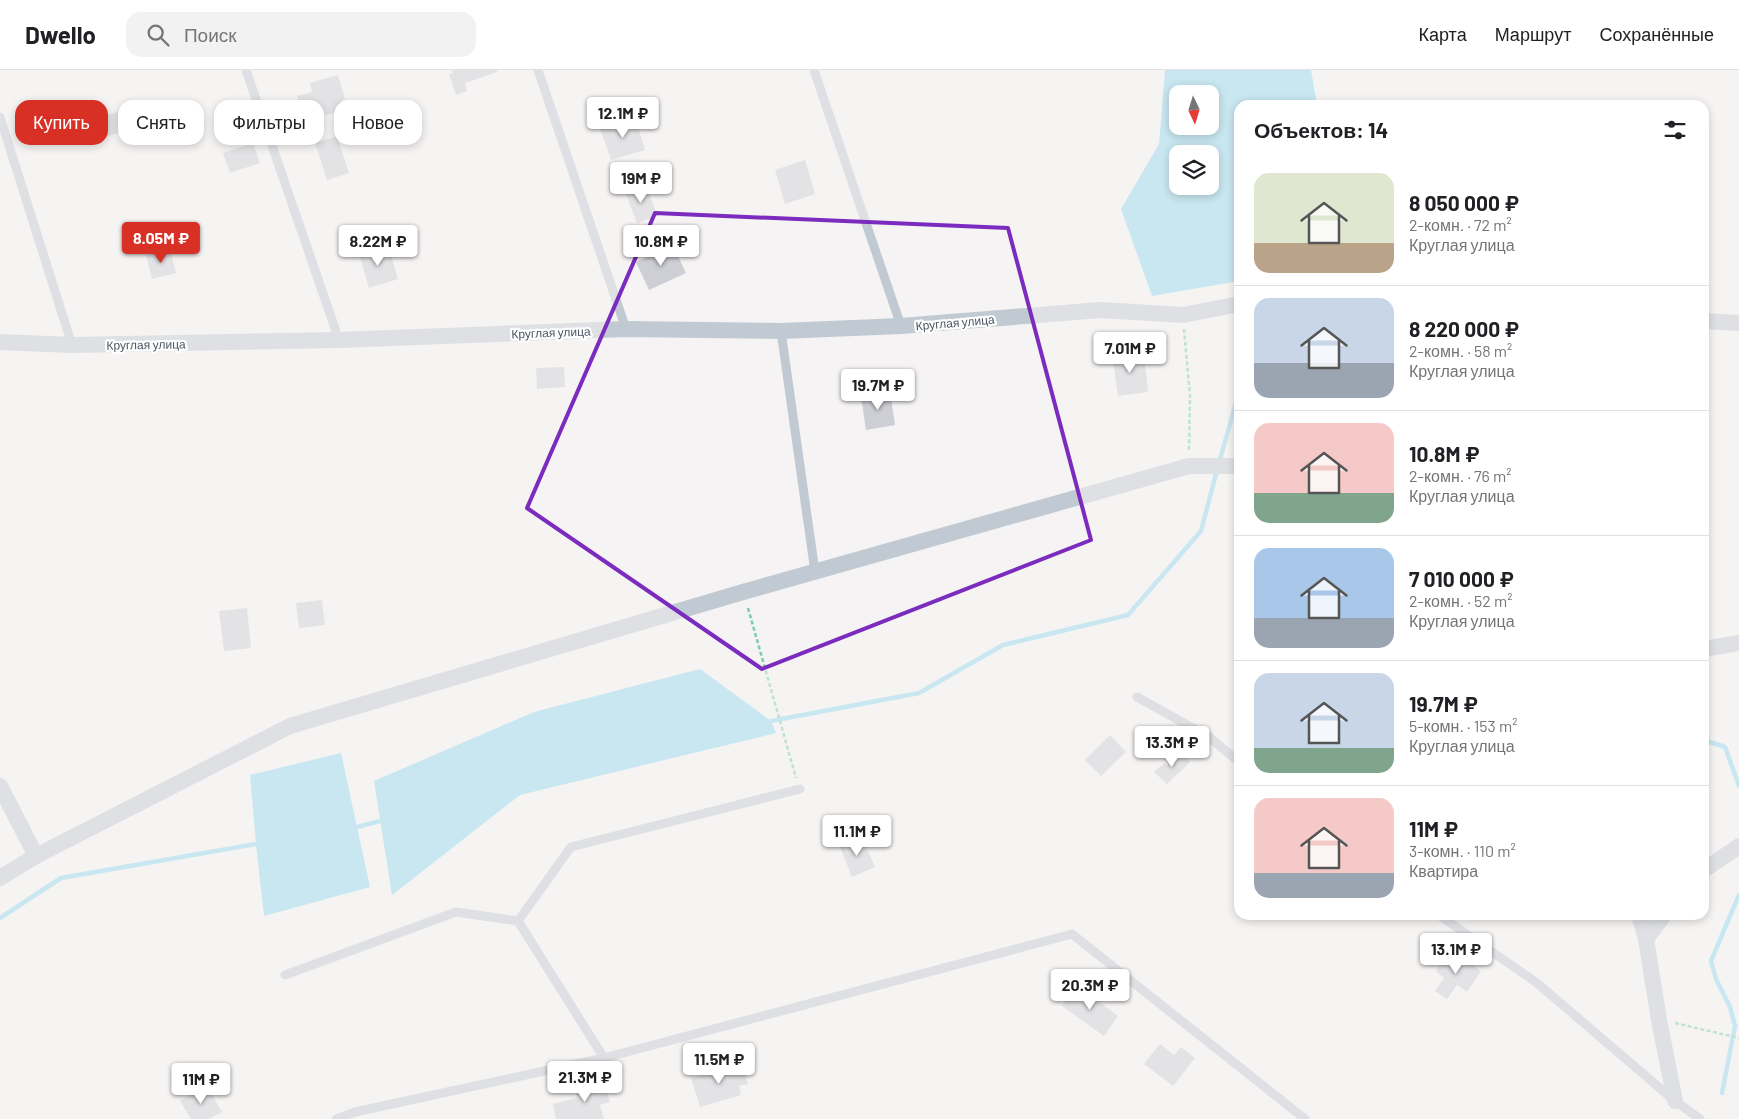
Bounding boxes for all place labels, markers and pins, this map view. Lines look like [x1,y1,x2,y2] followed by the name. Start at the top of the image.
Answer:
[577,97,669,139] pin: 12.1M ₽
[606,162,676,204] pin: 19M ₽
[115,222,207,264] pin: 8.05M ₽
[332,224,424,267] pin: 8.22M ₽
[615,224,707,267] pin: 10.8M ₽
[1084,332,1176,374] pin: 7.01M ₽
[832,368,924,411] pin: 19.7M ₽
[1126,726,1218,768] pin: 13.3M ₽
[811,814,903,857] pin: 11.1M ₽
[1410,932,1502,975] pin: 13.1M ₽
[1044,968,1136,1011] pin: 20.3M ₽
[673,1042,765,1085] pin: 11.5M ₽
[539,1060,631,1103] pin: 21.3M ₽
[166,1062,236,1105] pin: 11M ₽

